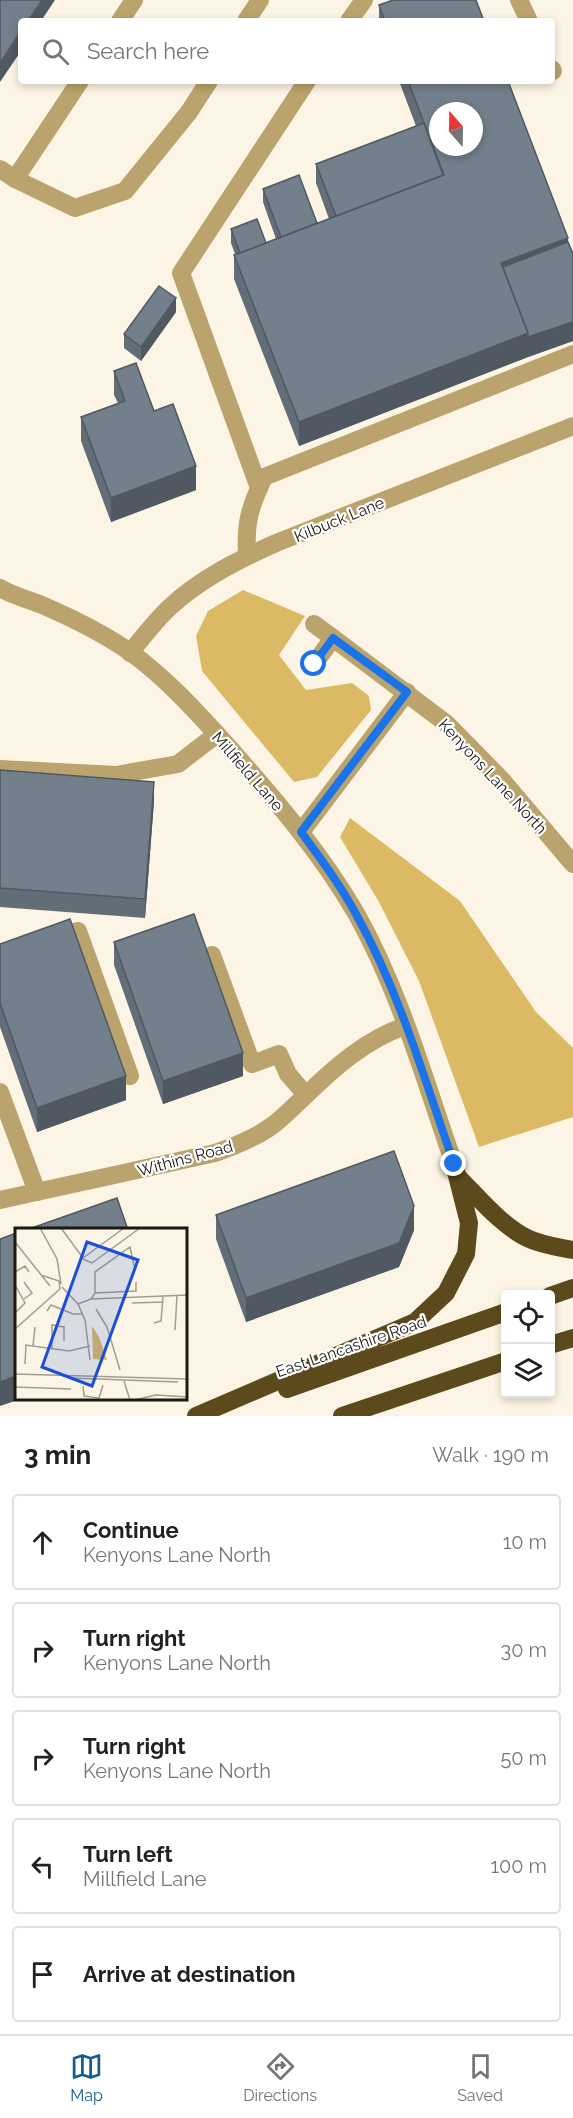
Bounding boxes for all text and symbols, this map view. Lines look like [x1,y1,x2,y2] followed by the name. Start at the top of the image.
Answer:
[18,18,555,84] search box
[39,35,72,68] icon: search
[87,38,209,64] text: Search here
[429,102,483,156] north arrow
[291,493,387,546] street label: Kilbuck Lane
[300,650,326,676] route start
[434,715,551,838] street label: Kenyons Lane North
[208,728,287,815] street label: Millfield Lane
[135,1137,235,1180] street label: Withins Road
[440,1150,466,1176] route end
[15,1228,188,1401] inset map
[501,1290,555,1398] map controls
[501,1290,555,1344] button: locate
[273,1312,429,1381] street label: East Lancashire Road
[501,1344,555,1398] button: layers
[24,1440,91,1470] text: 3 min
[432,1443,549,1467] text: Walk · 190 m
[83,1517,179,1543] text: Continue
[26,1526,59,1559] icon: ahead
[503,1530,547,1554] text: 10 m
[83,1543,271,1567] text: Kenyons Lane North
[83,1625,186,1651] text: Turn right
[26,1634,59,1667] icon: right
[501,1638,547,1662] text: 30 m
[83,1651,271,1675] text: Kenyons Lane North
[83,1733,186,1759] text: Turn right
[26,1742,59,1775] icon: right
[500,1746,547,1770] text: 50 m
[83,1759,271,1783] text: Kenyons Lane North
[83,1841,173,1867] text: Turn left
[26,1850,59,1883] icon: left
[490,1854,547,1878] text: 100 m
[83,1867,207,1891] text: Millfield Lane
[26,1958,59,1991] icon: arrive
[83,1961,296,1987] text: Arrive at destination
[70,2050,103,2105] tab: Map
[243,2050,317,2105] tab: Directions
[457,2050,503,2105] tab: Saved

